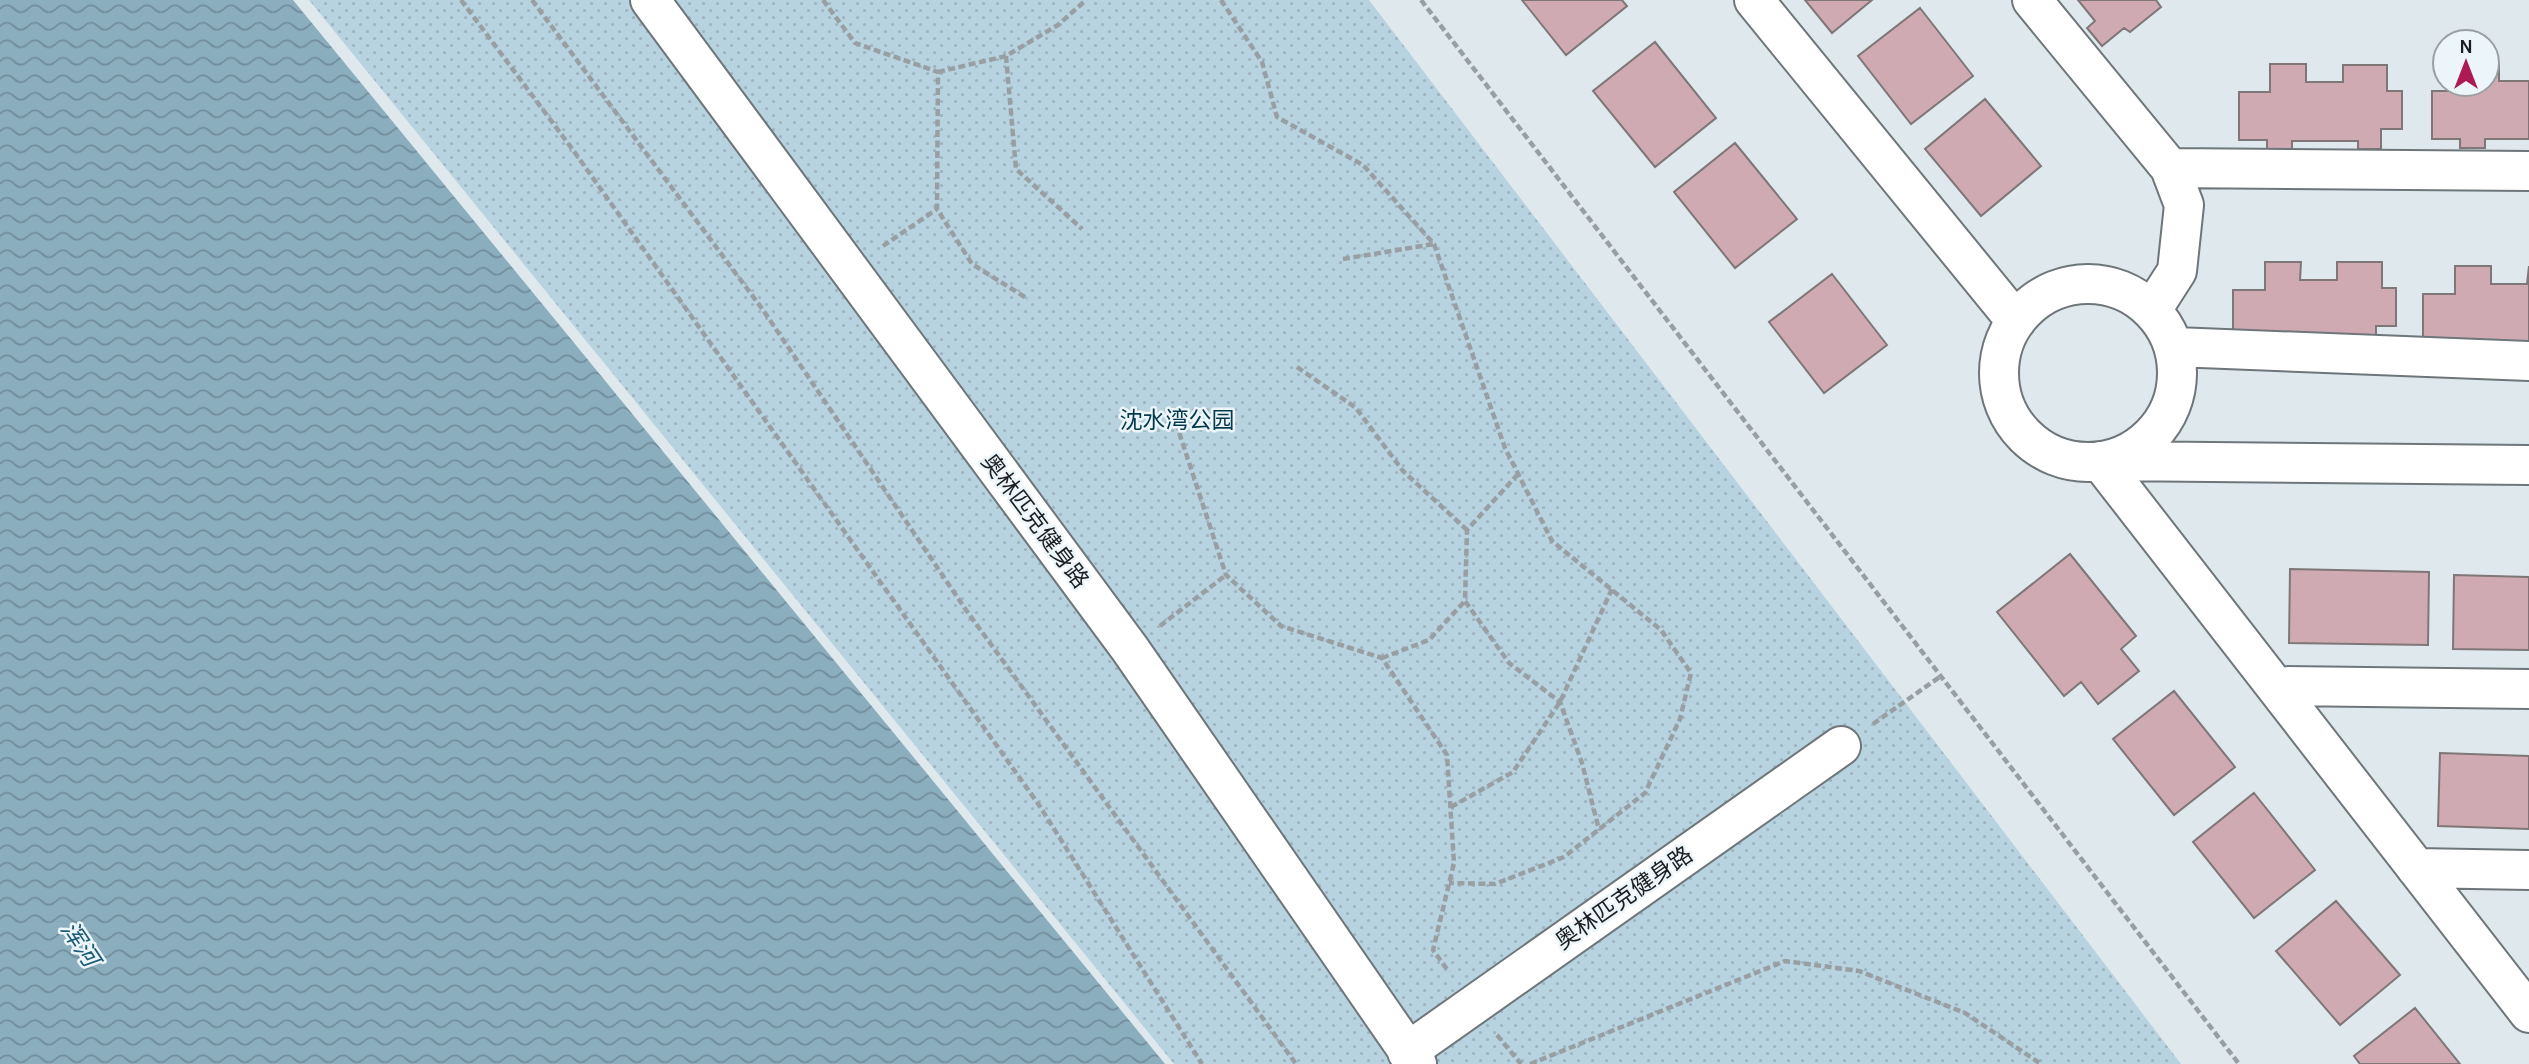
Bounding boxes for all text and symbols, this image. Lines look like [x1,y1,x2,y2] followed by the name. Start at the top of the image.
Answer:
[2431,28,2501,98] north arrow
[2459,36,2473,58] text: N
[1120,407,1235,434] park label: 沈水湾公园
[976,449,1094,593] street label: 奥林匹克健身路
[1550,841,1698,955] street label: 奥林匹克健身路
[55,916,107,975] water label: 浑河

